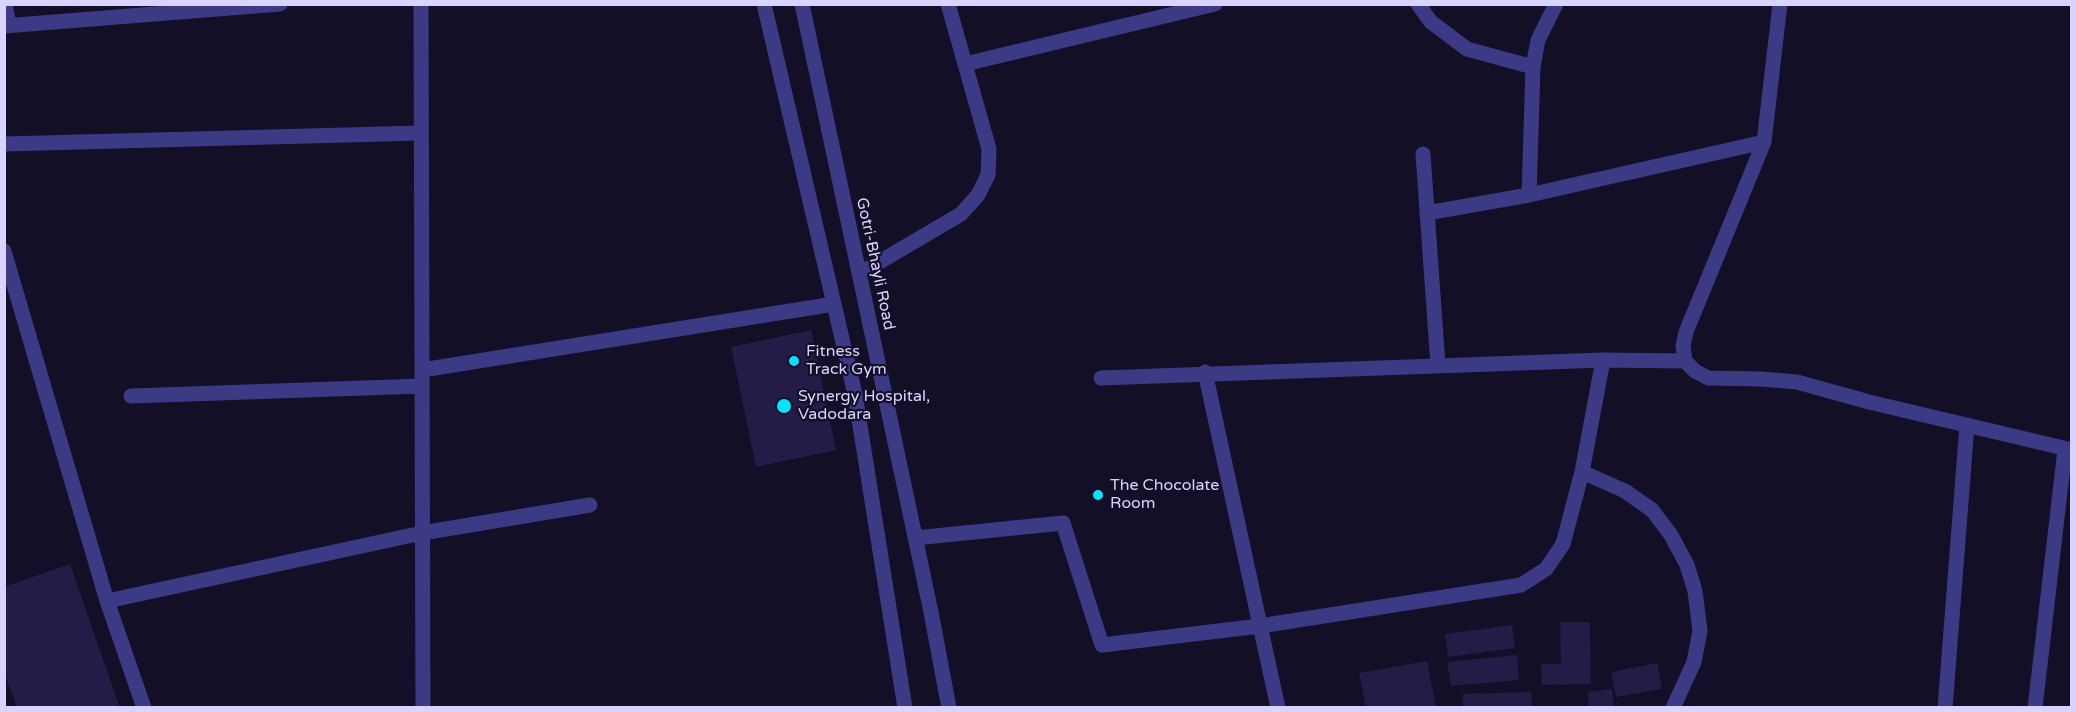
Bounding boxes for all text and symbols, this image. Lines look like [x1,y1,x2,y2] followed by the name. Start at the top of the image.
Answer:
[852,196,898,332] street label: Gotri-Bhayli Road
[806,342,887,380] place label: Fitness Track Gym
[787,354,801,368] marker: Fitness Track Gym
[798,387,930,425] place label: Synergy Hospital, Vadodara
[775,397,793,415] marker: Synergy Hospital, Vadodara
[1110,476,1219,514] place label: The Chocolate Room
[1091,488,1105,502] marker: The Chocolate Room

